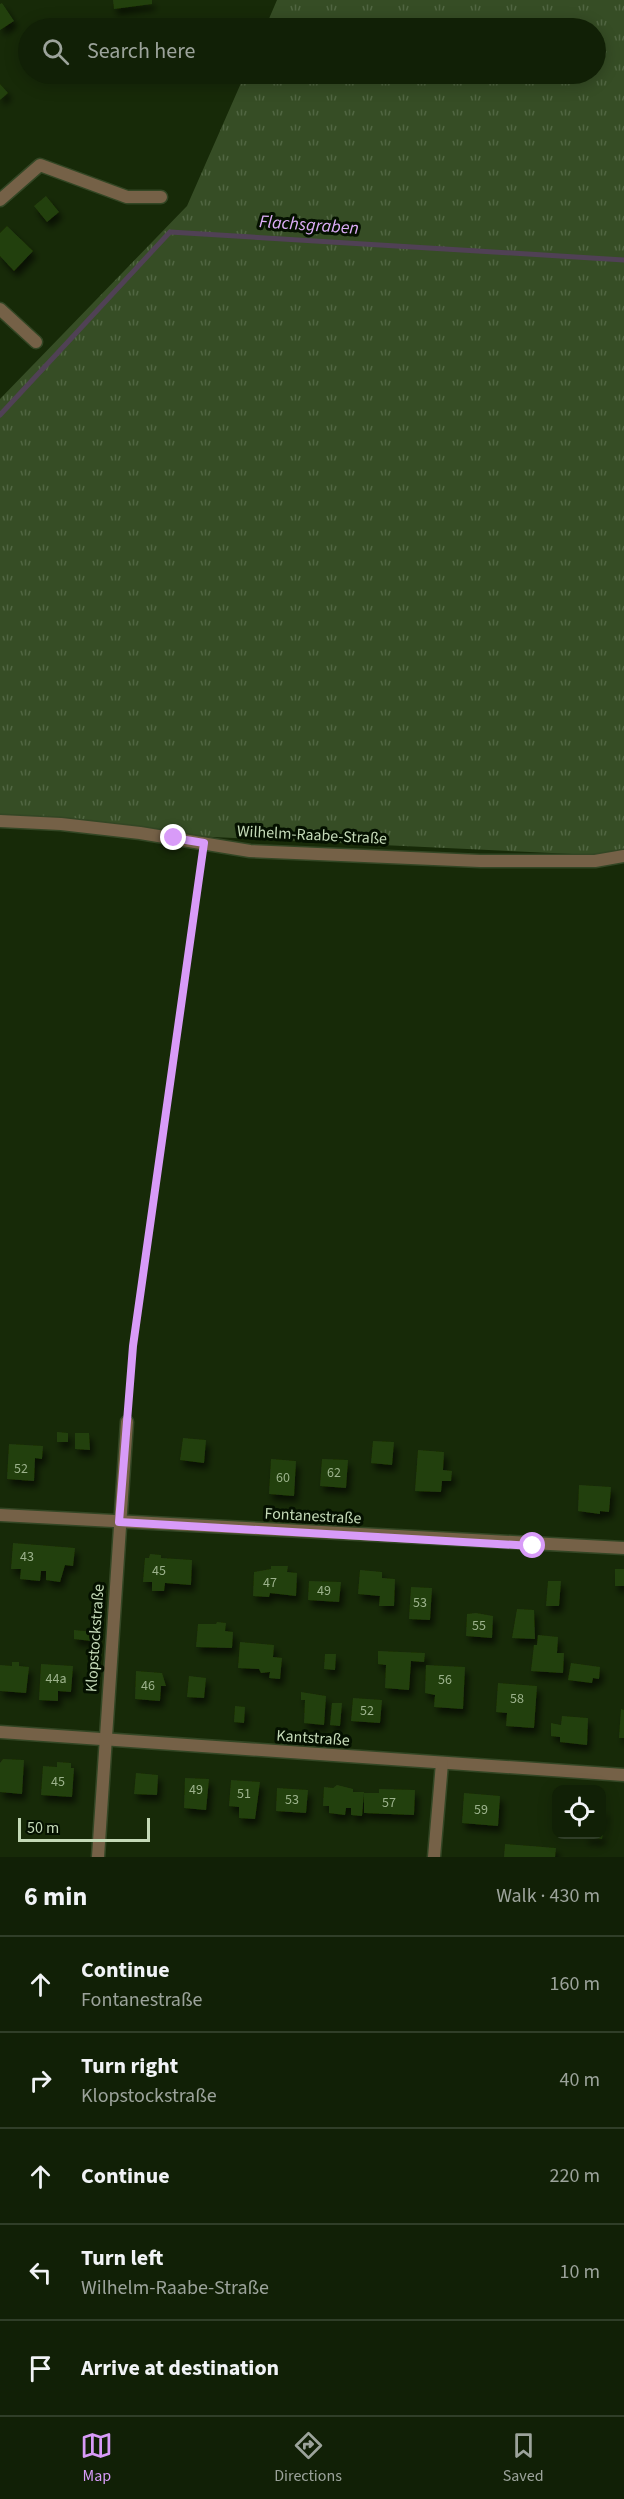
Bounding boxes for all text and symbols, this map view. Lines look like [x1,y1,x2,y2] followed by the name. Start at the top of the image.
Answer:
[18,18,606,84] search box
[39,35,72,68] icon: search
[87,35,195,67] text: Search here
[258,209,360,241] water label: Flachsgraben
[236,820,388,850] street label: Wilhelm-Raabe-Straße
[160,824,186,850] route end
[14,1459,28,1479] house number: 52
[327,1463,341,1483] house number: 62
[276,1468,290,1488] house number: 60
[264,1502,362,1530] street label: Fontanestraße
[519,1532,545,1558] route start
[20,1547,34,1567] house number: 43
[152,1561,166,1581] house number: 45
[263,1573,277,1593] house number: 47
[317,1581,331,1601] house number: 49
[80,1583,110,1693] street label: Klopstockstraße
[413,1593,427,1613] house number: 53
[472,1616,486,1636] house number: 55
[46,1669,66,1689] house number: 44a
[438,1670,452,1690] house number: 56
[141,1676,155,1696] house number: 46
[510,1689,524,1709] house number: 58
[360,1701,374,1721] house number: 52
[276,1724,350,1752] street label: Kantstraße
[51,1772,65,1792] house number: 45
[189,1780,203,1800] house number: 49
[237,1784,251,1804] house number: 51
[552,1785,606,1839] map controls
[552,1785,606,1839] button: locate
[285,1790,299,1810] house number: 53
[382,1793,396,1813] house number: 57
[474,1800,488,1820] house number: 59
[18,1815,150,1842] scale bar
[27,1817,59,1839] text: 50 m
[24,1878,87,1915] text: 6 min
[496,1882,600,1910] text: Walk · 430 m
[81,1954,170,1986] text: Continue
[24,1968,57,2001] icon: ahead
[550,1970,600,1998] text: 160 m
[81,1986,202,2014] text: Fontanestraße
[81,2050,178,2082] text: Turn right
[24,2064,57,2097] icon: right
[560,2066,600,2094] text: 40 m
[81,2082,217,2110] text: Klopstockstraße
[24,2160,57,2193] icon: ahead
[81,2160,170,2192] text: Continue
[550,2162,600,2190] text: 220 m
[81,2242,163,2274] text: Turn left
[24,2256,57,2289] icon: left
[560,2258,600,2286] text: 10 m
[81,2274,269,2302] text: Wilhelm-Raabe-Straße
[24,2352,57,2385] icon: arrive
[81,2352,279,2384] text: Arrive at destination
[80,2429,113,2487] tab: Map
[274,2429,342,2487] tab: Directions
[503,2429,544,2487] tab: Saved

